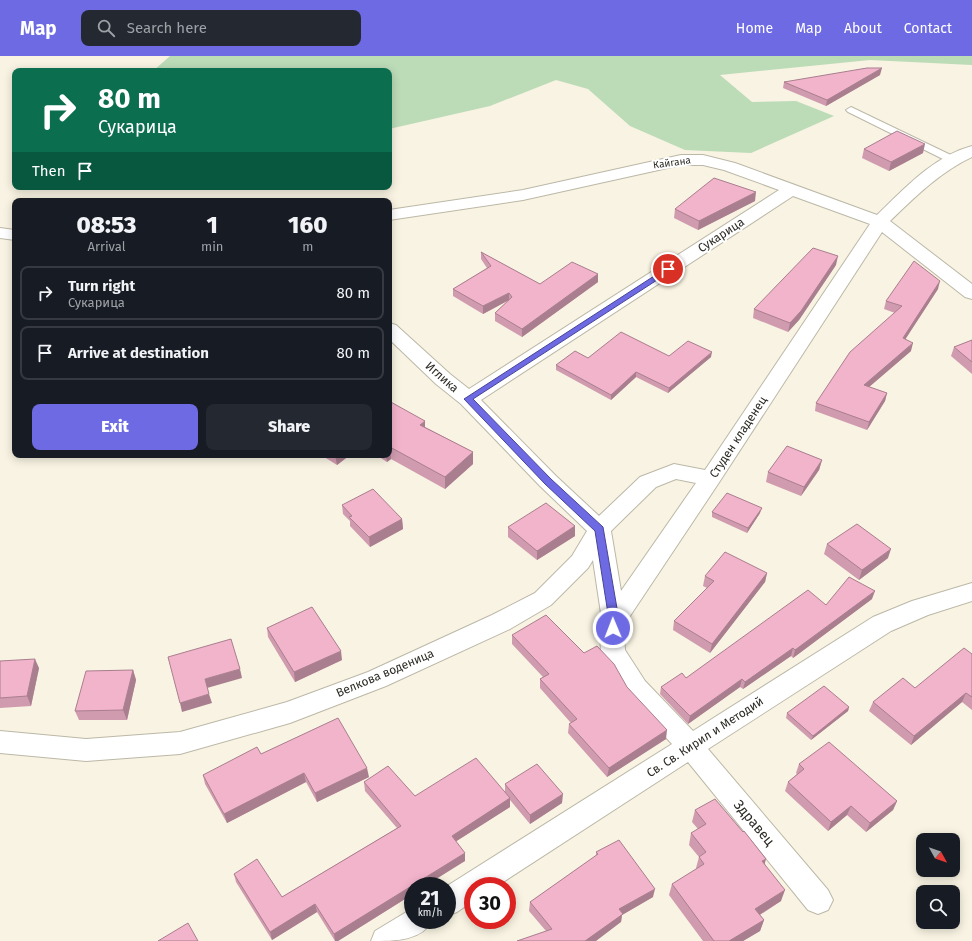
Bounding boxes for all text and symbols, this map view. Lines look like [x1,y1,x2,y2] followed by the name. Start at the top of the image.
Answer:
[81,10,361,46] search box
[20,17,57,40] text: Map
[95,17,117,39] icon: search
[127,19,207,37] text: Search here
[736,20,773,37] text: Home
[795,20,822,37] text: Map
[844,20,882,37] text: About
[904,20,952,37] text: Contact
[98,82,161,115] text: 80 m
[32,84,84,136] icon: right
[98,116,177,138] text: Сукарица
[652,154,692,172] street label: Кайгана
[74,160,96,182] icon: arrive
[32,162,66,180] text: Then
[77,211,136,239] text: 08:53
[207,211,218,239] text: 1
[288,211,327,239] text: 160
[695,215,747,255] street label: Сукарица
[87,239,126,254] text: Arrival
[201,239,223,254] text: min
[302,239,313,254] text: m
[651,252,685,286] pin
[657,258,679,280] icon: arrive
[68,277,135,295] text: Turn right
[34,282,56,304] icon: right
[337,284,370,302] text: 80 m
[68,295,125,310] text: Сукарица
[34,342,56,364] icon: arrive
[68,344,209,362] text: Arrive at destination
[337,344,370,362] text: 80 m
[423,359,461,395] street label: Иглика
[706,394,770,480] street label: Студен кладенец
[32,404,198,450] button: Exit
[206,404,372,450] button: Share
[592,607,634,649] position arrow
[334,646,436,700] street label: Велкова воденица
[644,694,766,780] street label: Св. Св. Кирил и Методий
[730,797,778,849] street label: Здравец
[916,833,960,877] north arrow
[916,833,960,929] map controls
[464,877,516,929] speed limit sign: 30
[916,885,960,929] button: search
[420,886,440,910] text: 21
[418,907,442,919] text: km/h

